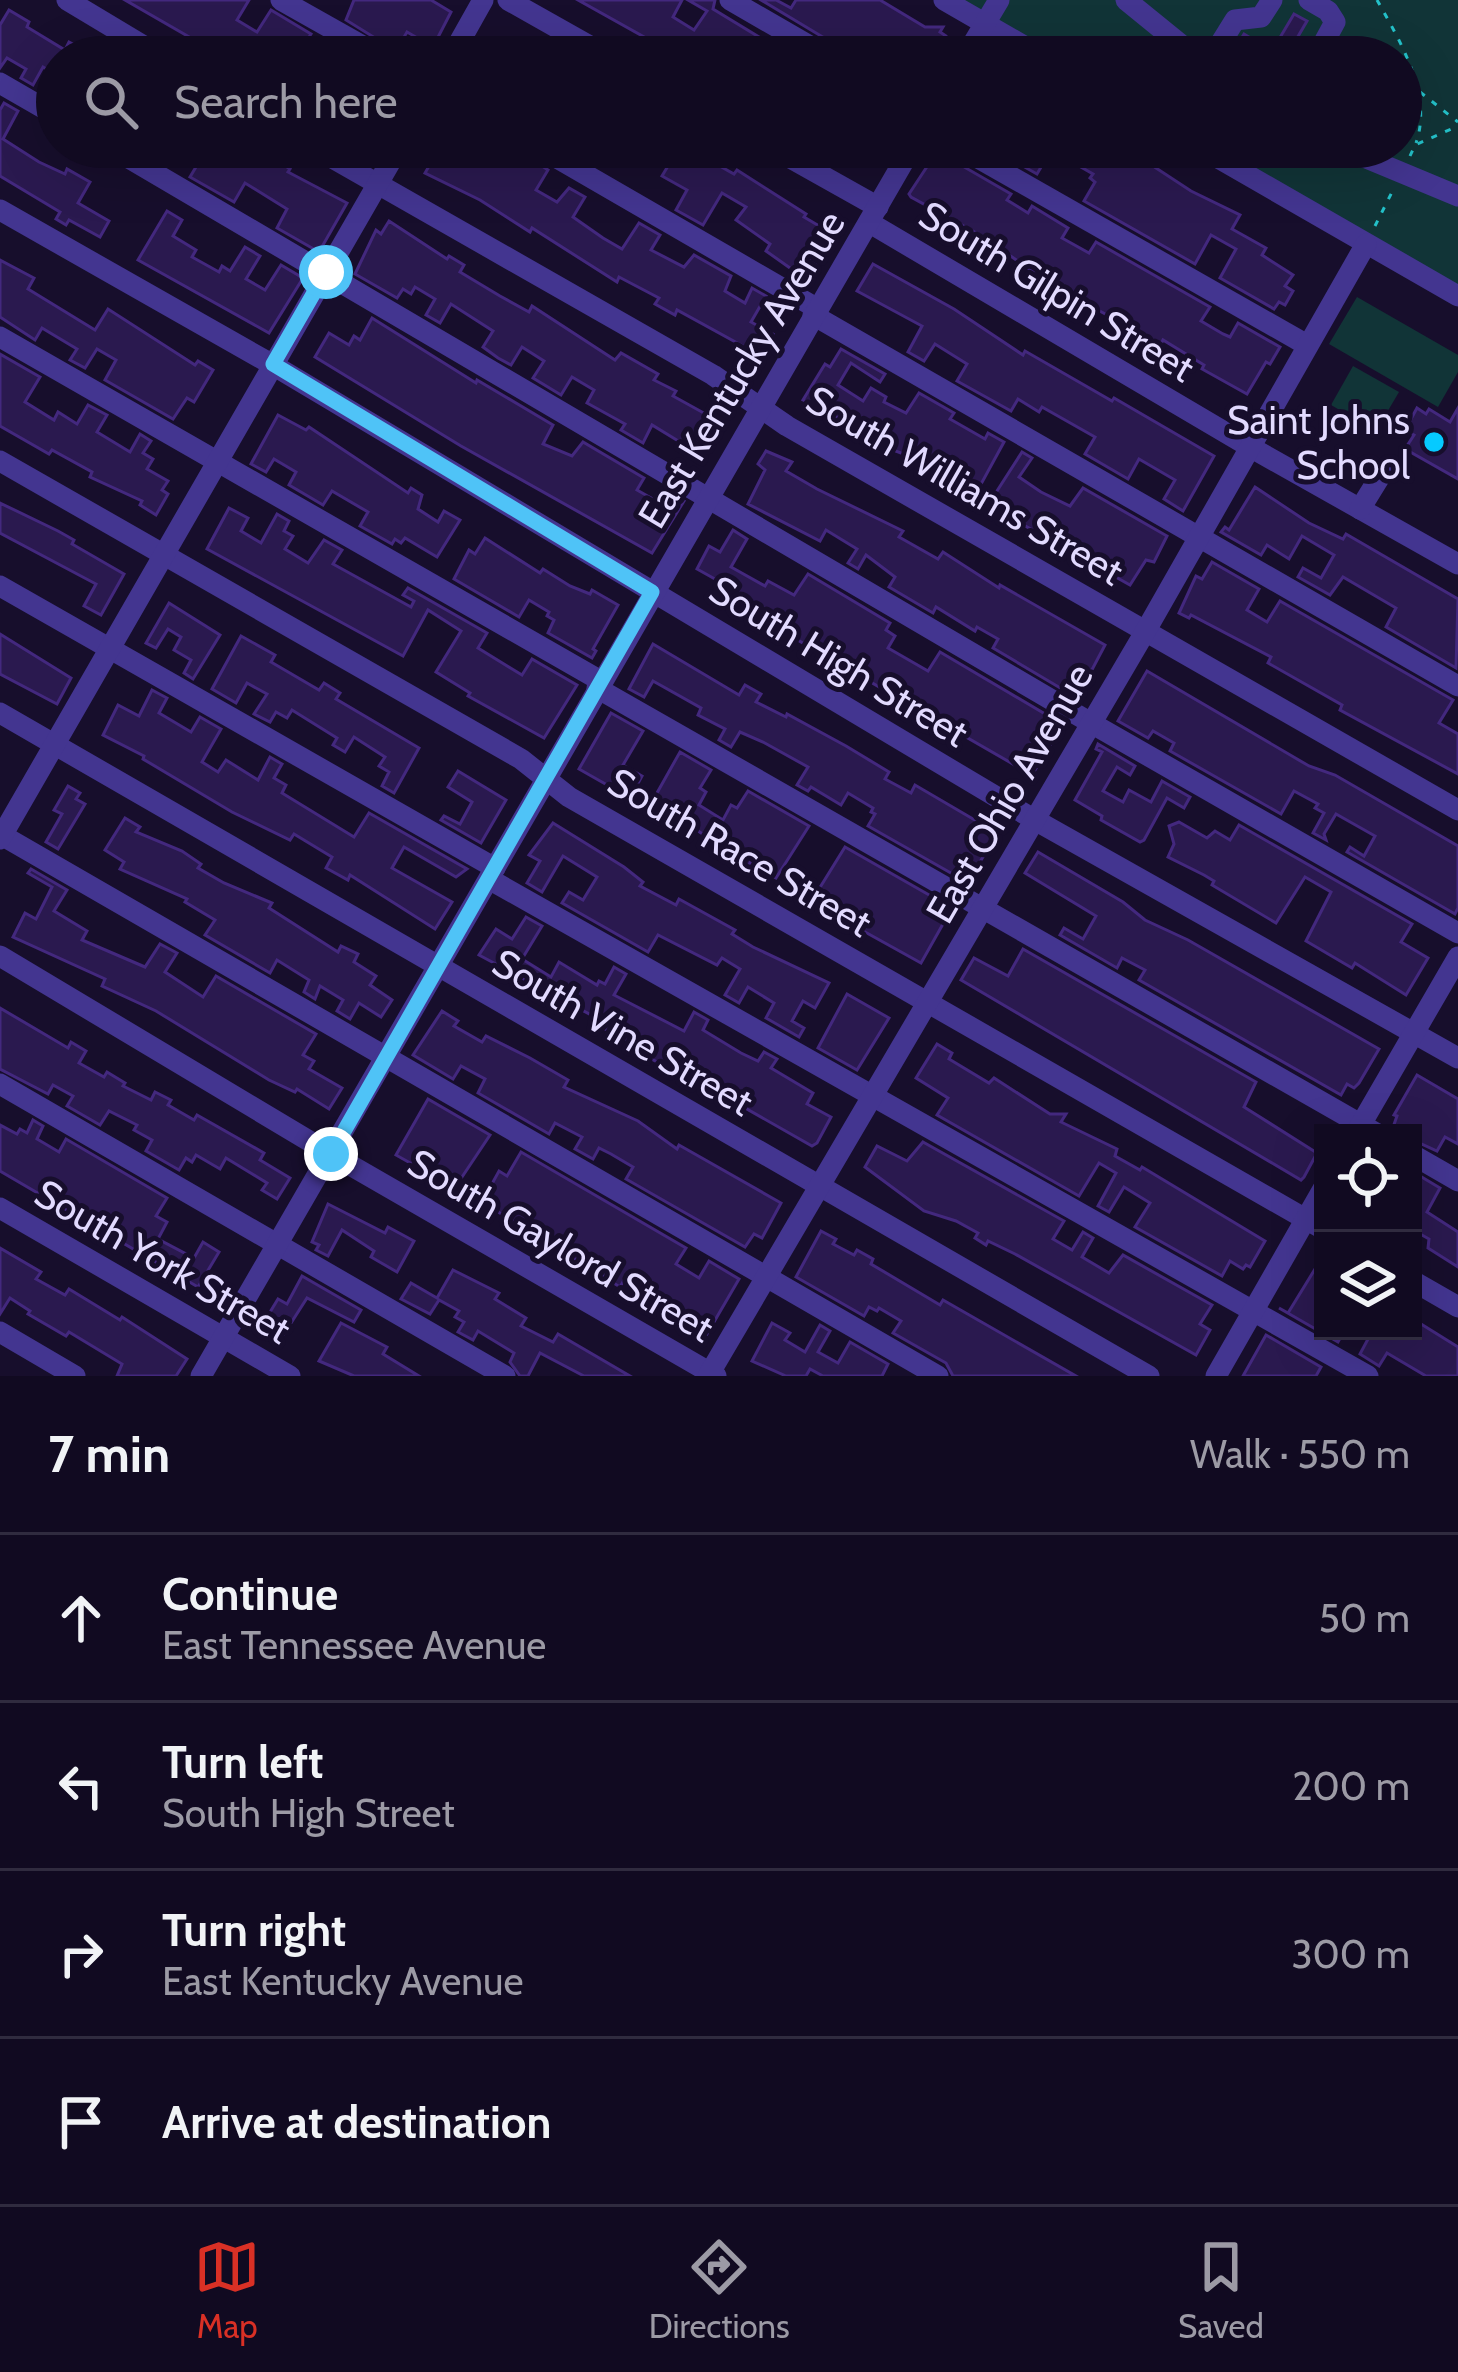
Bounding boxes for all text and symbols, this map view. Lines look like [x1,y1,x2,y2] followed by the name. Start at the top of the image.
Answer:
[36,36,1422,168] search box
[78,69,144,135] icon: search
[174,75,398,129] text: Search here
[911,190,1203,392] street label: South Gilpin Street
[627,202,855,536] street label: East Kentucky Avenue
[299,245,353,299] route start
[798,375,1132,595] street label: South Williams Street
[1227,396,1410,489] place label: Saint Johns School
[1421,429,1447,455] marker: Saint Johns School
[701,565,977,757] street label: South High Street
[915,655,1103,931] street label: East Ohio Avenue
[600,757,880,947] street label: South Race Street
[484,938,762,1126] street label: South Vine Street
[1314,1124,1422,1340] map controls
[1314,1124,1422,1232] button: locate
[304,1127,358,1181] route end
[400,1138,722,1352] street label: South Gaylord Street
[27,1169,299,1353] street label: South York Street
[1314,1232,1422,1340] button: layers
[48,1423,170,1485] text: 7 min
[1190,1430,1410,1478] text: Walk · 550 m
[162,1567,338,1621] text: Continue
[48,1585,114,1651] icon: ahead
[1319,1594,1410,1642] text: 50 m
[162,1621,546,1669] text: East Tennessee Avenue
[162,1735,324,1789] text: Turn left
[48,1753,114,1819] icon: left
[1292,1762,1410,1810] text: 200 m
[162,1789,455,1837] text: South High Street
[162,1903,346,1957] text: Turn right
[48,1921,114,1987] icon: right
[1291,1930,1410,1978] text: 300 m
[162,1957,524,2005] text: East Kentucky Avenue
[48,2089,114,2155] icon: arrive
[162,2095,551,2149] text: Arrive at destination
[194,2234,260,2346] tab: Map
[649,2234,790,2346] tab: Directions
[1178,2234,1264,2346] tab: Saved

